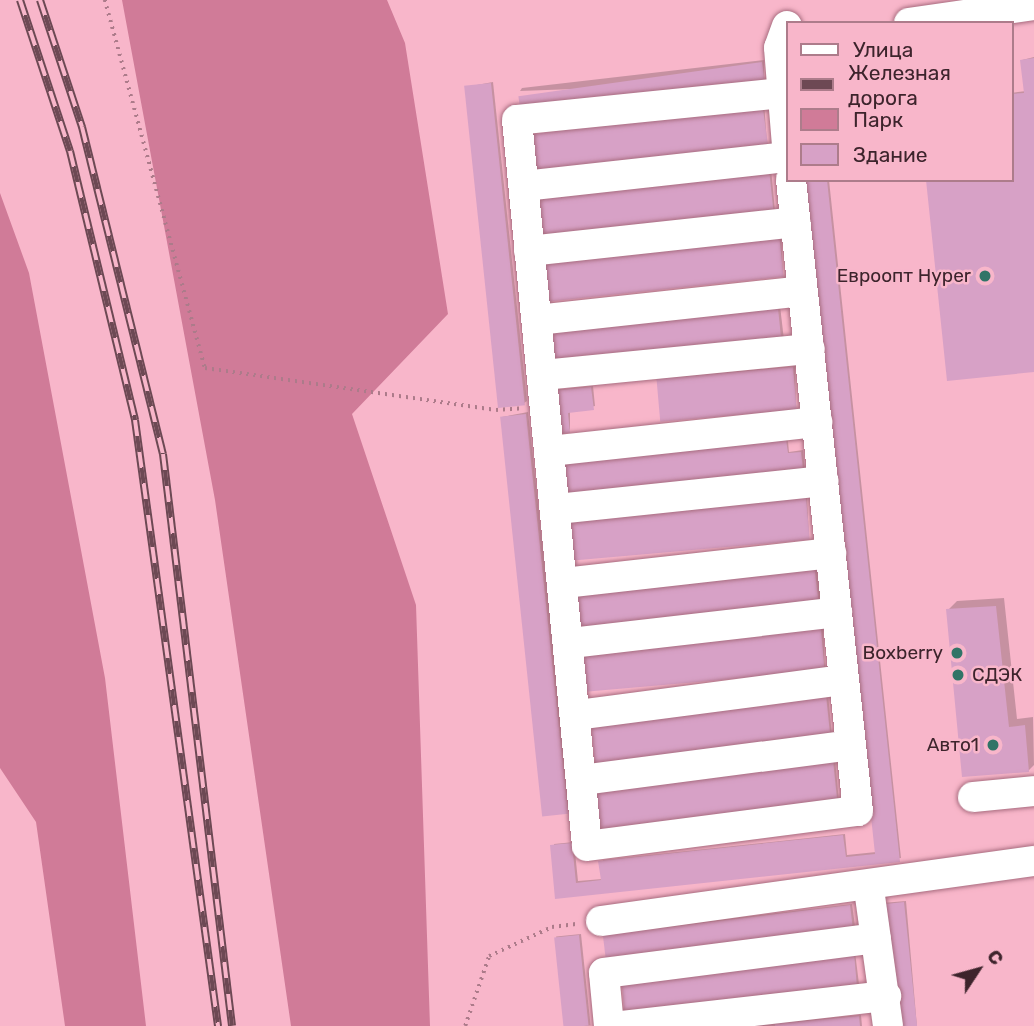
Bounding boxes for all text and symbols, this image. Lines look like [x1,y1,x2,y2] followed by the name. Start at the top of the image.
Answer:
[786,21,1013,182] legend
[853,37,913,62] text: Улица
[848,60,951,110] text: Железная дорога
[853,107,903,132] text: Парк
[853,142,928,167] text: Здание
[837,265,971,287] place label: Евроопт Hyper
[977,268,993,284] marker: Евроопт Hyper
[863,642,943,664] place label: Boxberry
[949,645,965,661] marker: Boxberry
[972,664,1022,686] place label: СДЭК
[950,667,966,683] marker: СДЭК
[927,734,979,756] place label: Авто1
[985,737,1001,753] marker: Авто1
[943,935,1013,1005] north arrow
[982,945,1009,970] text: С

